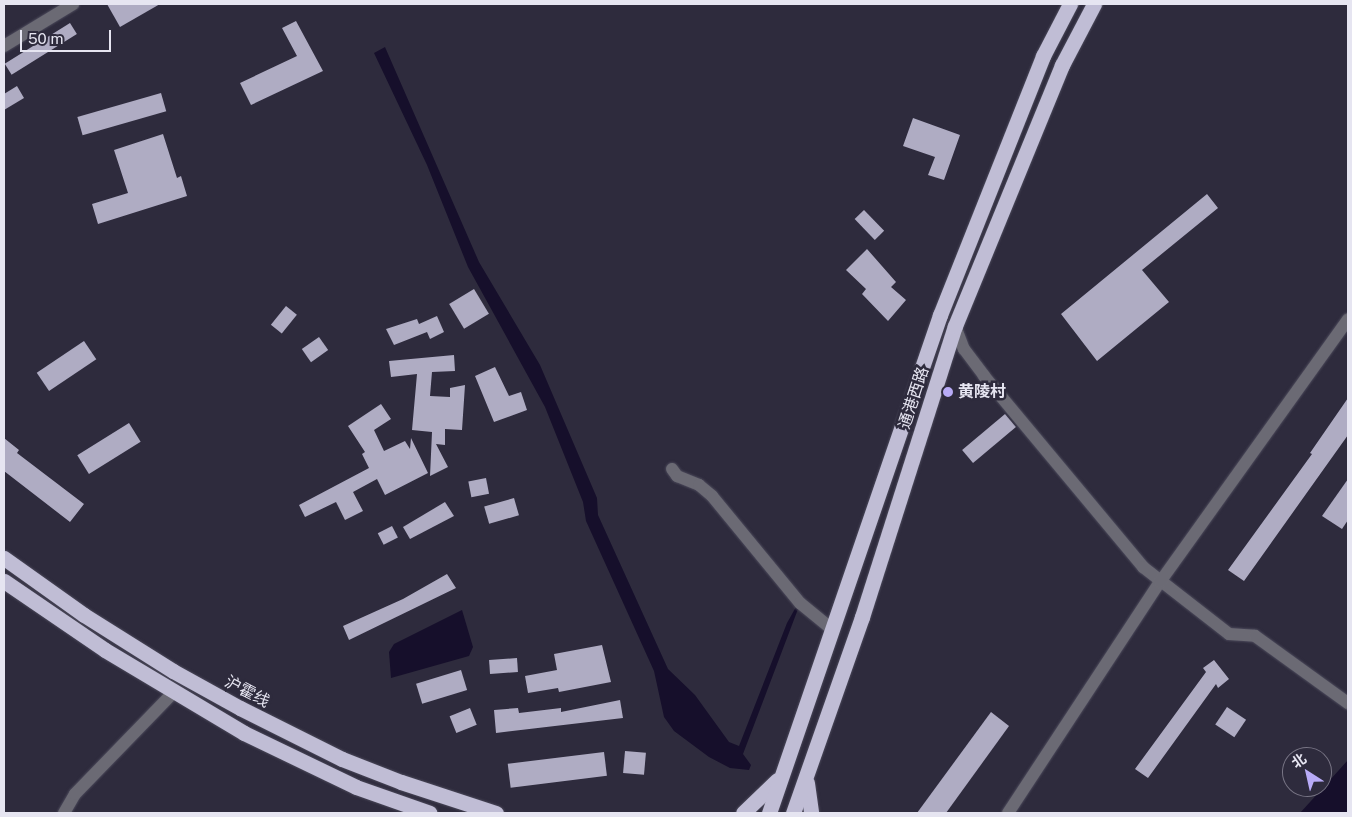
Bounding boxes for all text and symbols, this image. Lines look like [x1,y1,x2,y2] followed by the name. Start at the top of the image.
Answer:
[22,20,114,52] scale bar
[28,30,63,47] text: 50 m
[895,365,933,431] street label: 通港西路
[958,382,1006,402] place label: 黄陵村
[942,386,954,398] marker: 黄陵村
[221,672,273,712] street label: 沪霍线
[1282,747,1332,797] north arrow
[1289,750,1309,771] text: 北

